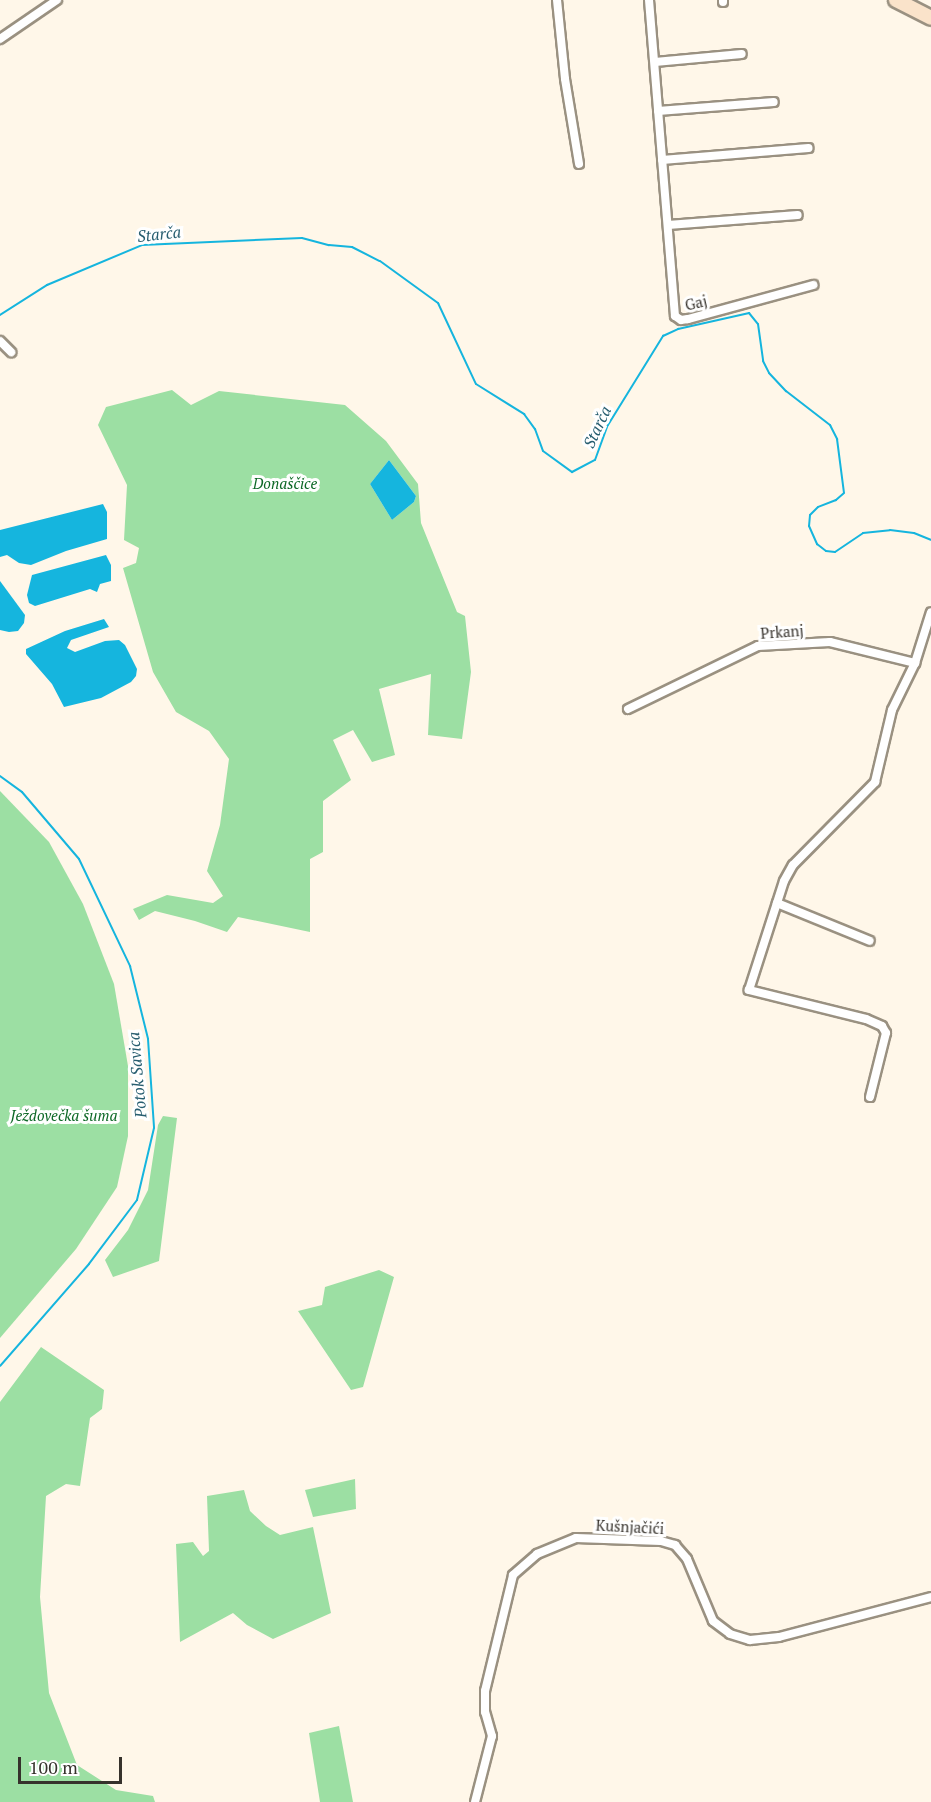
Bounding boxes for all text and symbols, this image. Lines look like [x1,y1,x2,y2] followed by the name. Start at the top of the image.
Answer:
[136,222,182,246] water label: Starča
[683,292,709,314] street label: Gaj
[579,403,615,451] water label: Starča
[253,475,317,493] park label: Donaščice
[760,622,804,642] street label: Prkanj
[124,1031,150,1119] water label: Potok Savica
[11,1107,117,1125] park label: Ježdovečka šuma
[595,1516,665,1538] street label: Kušnjačići
[21,1745,124,1783] scale bar
[29,1755,78,1779] text: 100 m

